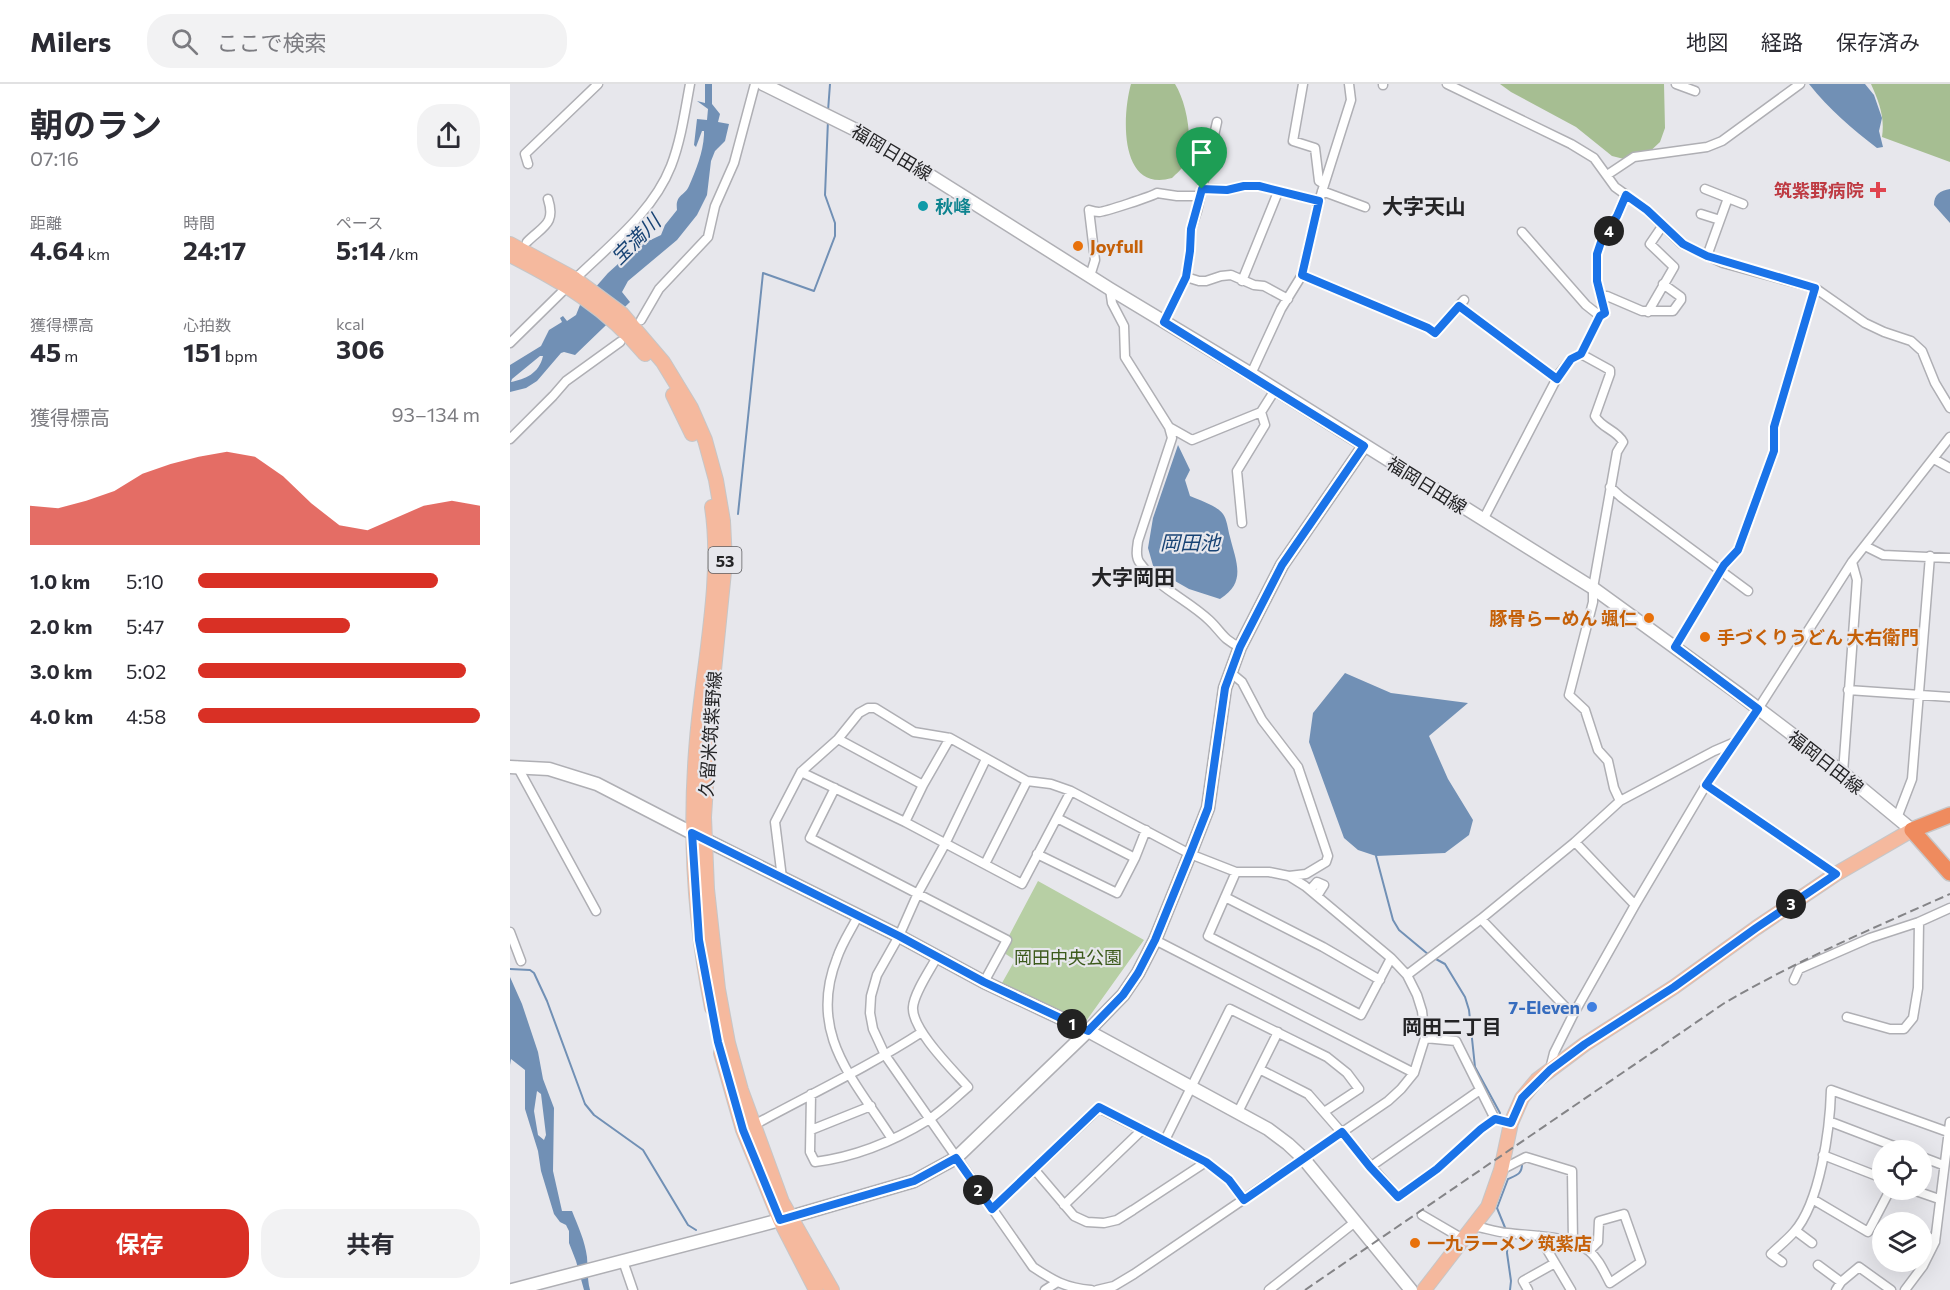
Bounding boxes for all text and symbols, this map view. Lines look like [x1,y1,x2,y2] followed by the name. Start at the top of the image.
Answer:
[147,14,567,68] search box
[30,24,111,58] text: Milers
[168,25,201,58] icon: search
[216,29,326,56] text: ここで検索
[1686,29,1728,54] text: 地図
[1761,29,1803,54] text: 経路
[1836,29,1920,54] text: 保存済み
[30,103,162,144] text: 朝のラン
[417,104,480,167] button: share
[848,119,936,185] street label: 福岡日田線
[1176,127,1227,189] pin
[1185,136,1218,169] icon: arrive
[30,146,79,170] text: 07:16
[1774,179,1864,201] place label: 筑紫野病院
[1869,181,1887,199] marker: 筑紫野病院
[1382,193,1466,218] district label: 大字天山
[935,195,971,217] place label: 秋峰
[916,199,930,213] marker: 秋峰
[605,208,666,269] water label: 宝満川
[30,213,62,232] text: 距離
[183,213,215,232] text: 時間
[336,213,383,232] text: ペース
[1594,216,1624,246] pin: 4
[1604,221,1614,240] text: 4
[30,234,84,265] text: 4.64
[183,234,246,265] text: 24:17
[336,234,386,265] text: 5:14
[1090,235,1143,257] place label: Joyfull
[1071,239,1085,253] marker: Joyfull
[84,244,110,263] text: km
[386,244,419,263] text: /km
[336,314,365,333] text: kcal
[30,315,94,334] text: 獲得標高
[183,315,231,334] text: 心拍数
[336,333,384,364] text: 306
[30,336,61,367] text: 45
[183,336,222,367] text: 151
[61,346,78,365] text: m
[222,346,258,365] text: bpm
[391,402,480,426] text: 93–134 m
[30,405,110,429] text: 獲得標高
[1383,452,1471,518] street label: 福岡日田線
[1160,530,1222,554] water label: 岡田池
[708,547,742,573] road number: 53
[1091,564,1175,589] district label: 大字岡田
[30,569,90,593] text: 1.0 km
[126,569,164,593] text: 5:10
[1490,607,1637,629] place label: 豚骨らーめん 颯仁
[1642,611,1656,625] marker: 豚骨らーめん 颯仁
[30,614,92,638] text: 2.0 km
[126,614,164,638] text: 5:47
[1717,626,1918,648] place label: 手づくりうどん 大右衛門
[1698,630,1712,644] marker: 手づくりうどん 大右衛門
[30,659,92,683] text: 3.0 km
[126,659,166,683] text: 5:02
[695,670,725,798] street label: 久留米筑紫野線
[30,704,93,728] text: 4.0 km
[126,704,166,728] text: 4:58
[1784,726,1868,798] street label: 福岡日田線
[1776,889,1806,919] pin: 3
[1786,894,1796,913] text: 3
[1014,946,1122,968] park label: 岡田中央公園
[1508,996,1580,1018] place label: 7-Eleven
[1585,1000,1599,1014] marker: 7-Eleven
[1057,1009,1087,1039] pin: 1
[1068,1014,1076,1033] text: 1
[1402,1014,1502,1038] district label: 岡田二丁目
[1872,1140,1932,1272] map controls
[1872,1140,1932,1200] button: locate
[963,1175,993,1205] pin: 2
[973,1180,983,1199] text: 2
[30,1209,249,1278] button: 保存
[261,1209,480,1278] button: 共有
[1872,1212,1932,1272] button: layers
[1427,1232,1592,1254] place label: 一九ラーメン 筑紫店
[1408,1236,1422,1250] marker: 一九ラーメン 筑紫店

